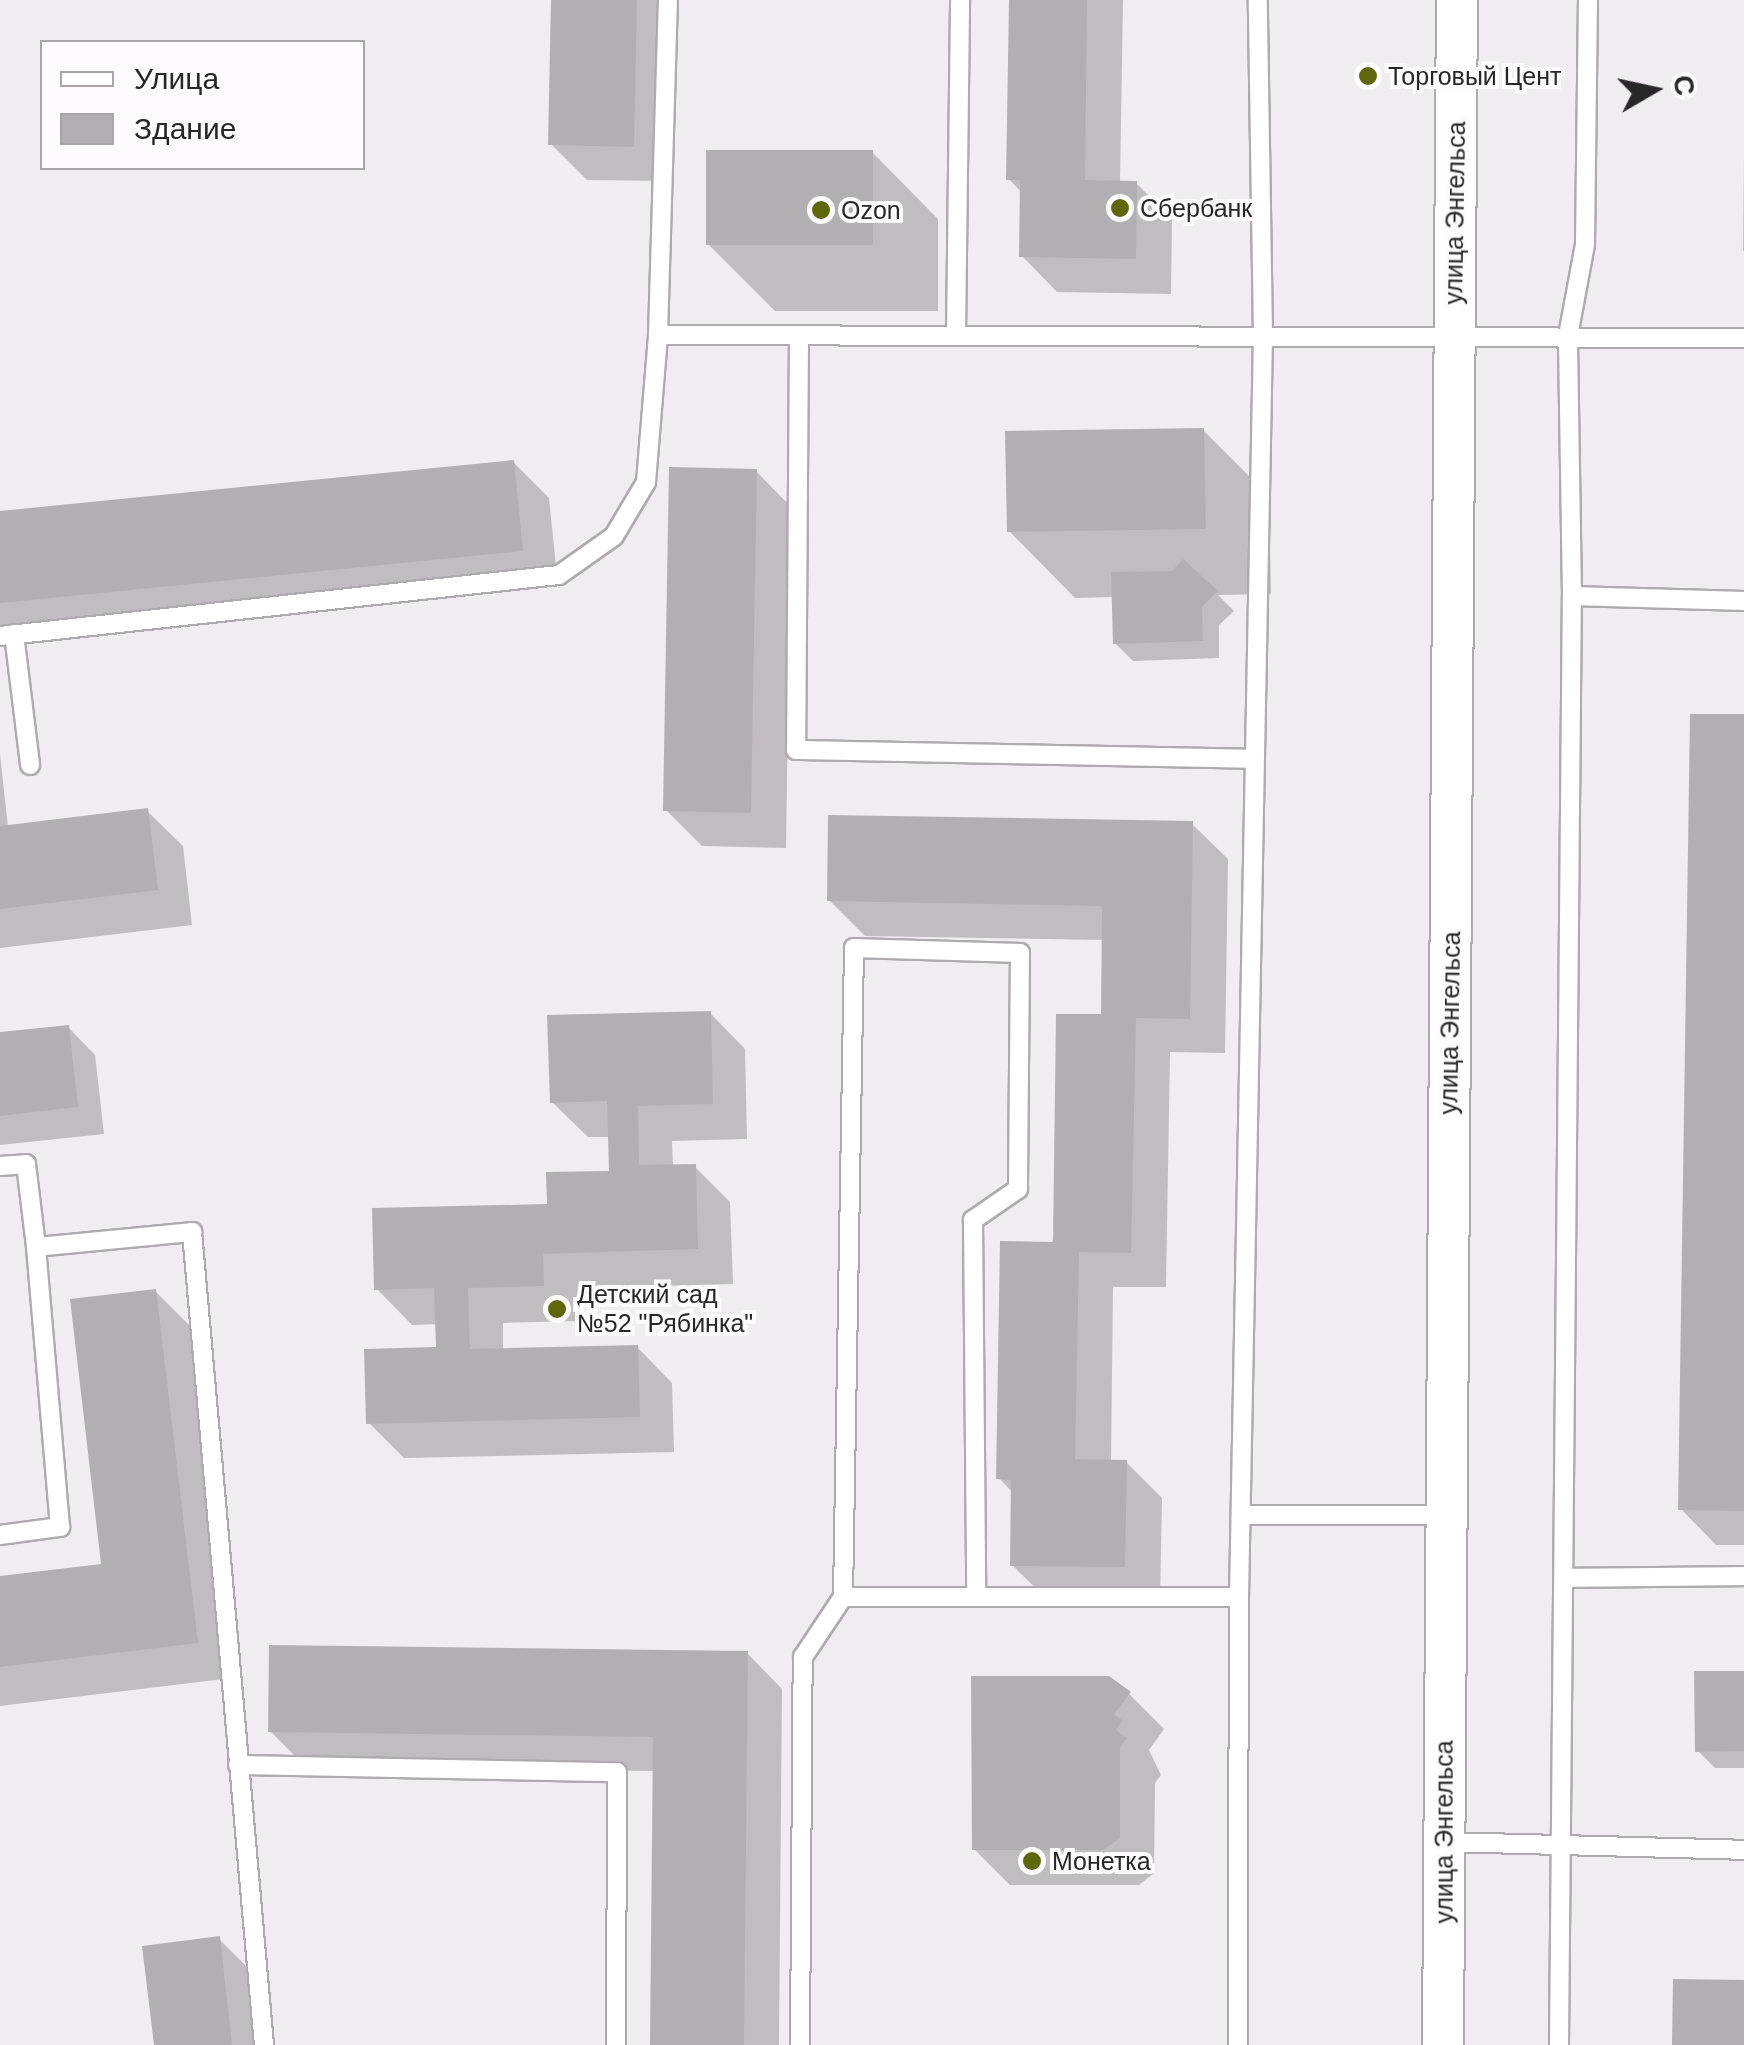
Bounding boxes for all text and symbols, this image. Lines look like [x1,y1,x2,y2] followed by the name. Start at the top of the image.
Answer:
[40,40,365,170] legend
[1604,40,1704,140] north arrow
[1388,61,1561,91] place label: Торговый Цент
[134,62,219,95] text: Улица
[1357,65,1379,87] marker: Торговый Цент
[1667,73,1701,98] text: С
[134,112,236,145] text: Здание
[1438,121,1472,305] street label: улица Энгельса
[1140,193,1252,223] place label: Сбербанк
[841,195,901,225] place label: Ozon
[1109,197,1131,219] marker: Сбербанк
[810,199,832,221] marker: Ozon
[1433,931,1467,1115] street label: улица Энгельса
[577,1280,753,1339] place label: Детский сад №52 "Рябинка"
[546,1298,568,1320] marker: Детский сад №52 "Рябинка"
[1429,1740,1459,1924] street label: улица Энгельса
[1052,1846,1151,1876] place label: Монетка
[1021,1850,1043,1872] marker: Монетка

